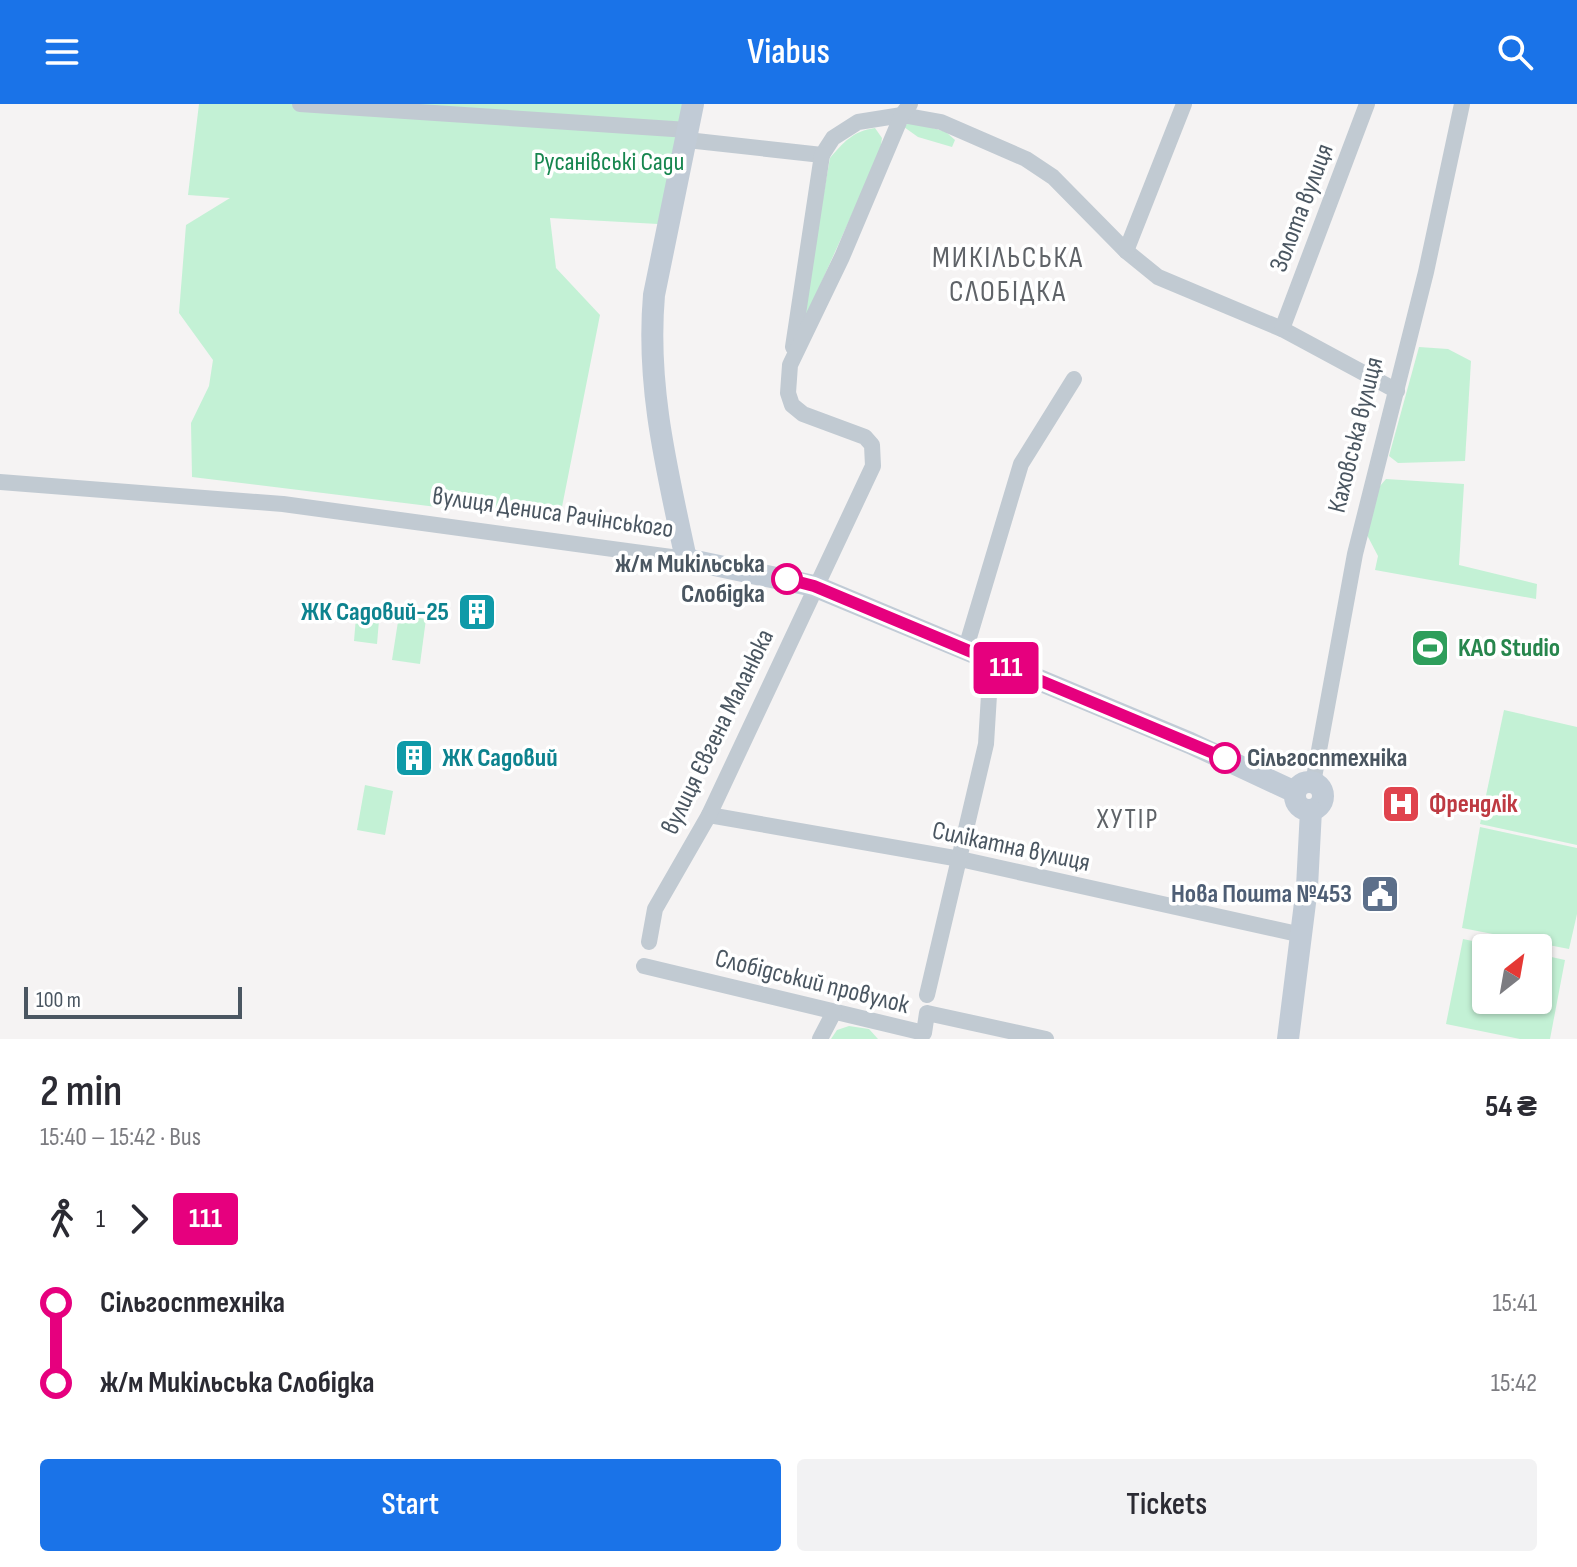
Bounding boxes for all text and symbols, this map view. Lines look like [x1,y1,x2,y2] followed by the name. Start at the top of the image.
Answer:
[40,30,84,74] icon: menu
[1493,30,1537,74] icon: search
[747,31,830,74] text: Viabus
[1263,140,1341,276] street label: Золота вулиця
[534,147,684,178] park label: Русанівські Сади
[932,240,1084,310] district label: МИКІЛЬСЬКА СЛОБІДКА
[1322,354,1390,516] street label: Каховська вулиця
[431,481,675,545] street label: вулиця Дениса Рачінського
[615,549,765,610] place label: ж/м Микільська Слобідка
[772,564,802,594] marker: ж/м Микільська Слобідка
[456,591,498,633] building icon: ЖК Садовий-25
[301,597,449,628] place label: ЖК Садовий-25
[655,624,781,840] street label: вулиця Євгена Маланюка
[1409,627,1451,669] sports icon: KAO Studio
[1458,633,1560,664] place label: KAO Studio
[960,642,1052,694] line badge: 111
[990,651,1022,684] text: 111
[393,737,435,779] building icon: ЖК Садовий
[442,743,558,774] place label: ЖК Садовий
[1210,743,1240,773] marker: Сільгосптехніка
[1247,743,1407,774] place label: Сільгосптехніка
[1380,783,1422,825] hospital icon: Френдлік
[1429,789,1518,820] place label: Френдлік
[1096,803,1159,836] district label: ХУТІР
[929,815,1093,879] street label: Силікатна вулиця
[1359,873,1401,915] public building icon: Нова Пошта №453
[1171,879,1352,910] place label: Нова Пошта №453
[1472,934,1552,1014] north arrow
[1472,934,1552,1014] map controls
[712,943,912,1021] street label: Слобідський провулок
[24,983,242,1019] scale bar
[36,987,81,1014] text: 100 m
[40,1065,122,1118] text: 2 min
[1485,1089,1537,1125] text: 54 ₴
[40,1122,201,1153] text: 15:40 – 15:42 · Bus
[40,1197,84,1241] icon: walk
[117,1197,161,1241] icon: forward
[189,1202,222,1235] text: 111
[96,1204,105,1235] text: 1
[100,1285,285,1321] text: Сільгосптехніка
[1493,1288,1537,1319] text: 15:41
[100,1365,375,1401] text: ж/м Микільська Слобідка
[1491,1368,1537,1399] text: 15:42
[40,1459,781,1551] button: Start
[797,1459,1537,1551] button: Tickets

